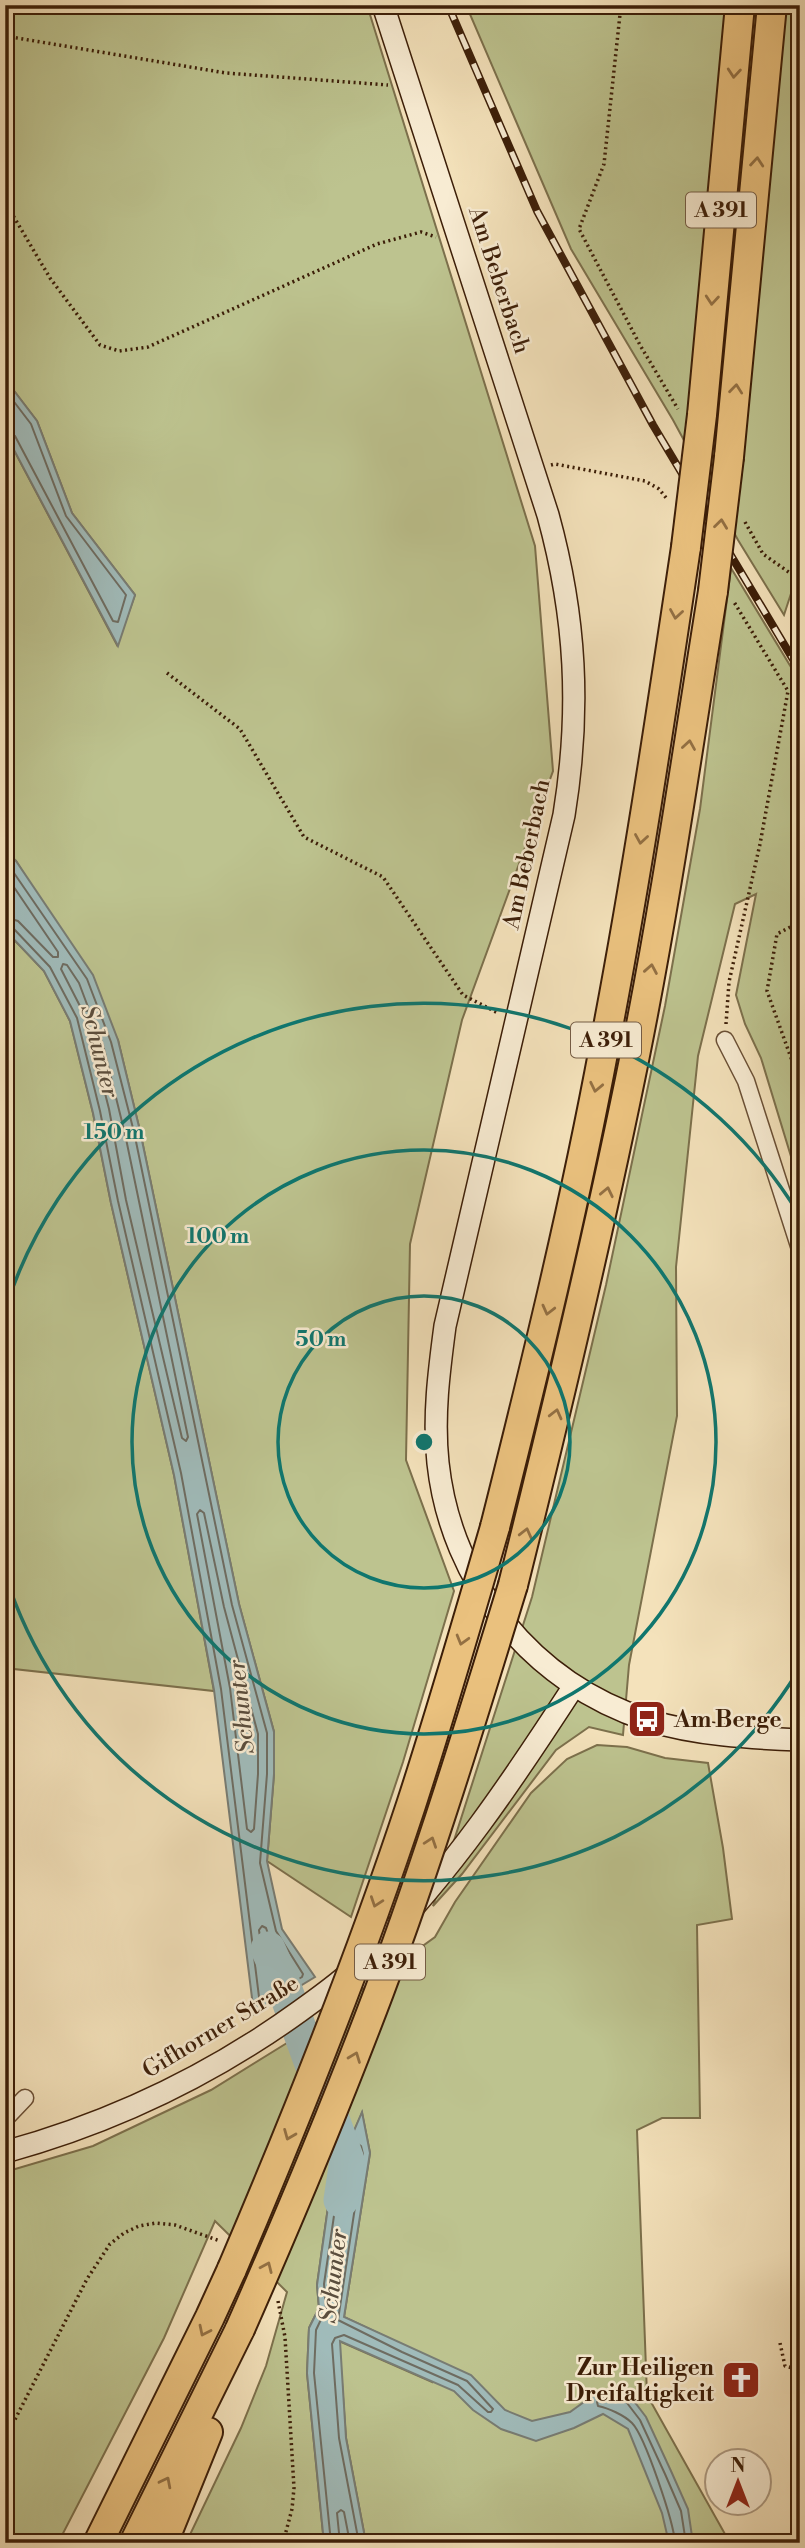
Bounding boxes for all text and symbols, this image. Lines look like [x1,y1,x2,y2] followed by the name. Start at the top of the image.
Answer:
[727,68,742,79] one-way arrow
[749,157,764,168] one-way arrow
[686,192,756,228] road number: A 391
[462,202,536,358] street label: Am Beberbach
[705,294,720,305] one-way arrow
[728,383,743,395] one-way arrow
[713,518,728,530] one-way arrow
[669,609,684,620] one-way arrow
[681,739,696,750] one-way arrow
[497,776,557,933] street label: Am Beberbach
[634,833,649,845] one-way arrow
[643,963,658,975] one-way arrow
[73,1002,125,1102] water label: Schunter
[571,1023,641,1058] road number: A 391
[590,1081,605,1093] one-way arrow
[84,1120,144,1146] text: 150 m
[598,1186,613,1198] one-way arrow
[187,1224,249,1250] text: 100 m
[542,1303,556,1315] one-way arrow
[296,1327,346,1353] text: 50 m
[547,1408,562,1420] one-way arrow
[412,1430,436,1454] centre of rings
[518,1527,532,1539] one-way arrow
[456,1633,471,1645] one-way arrow
[222,1658,262,1755] water label: Schunter
[626,1698,668,1740] bus stop icon: Am Berge
[673,1706,781,1734] place label: Am Berge
[423,1837,437,1849] one-way arrow
[370,1896,384,1908] one-way arrow
[355,1944,425,1980] road number: A 391
[137,1969,304,2084] street label: Gifhorner Straße
[346,2051,360,2063] one-way arrow
[283,2129,297,2141] one-way arrow
[313,2227,355,2325] water label: Schunter
[259,2261,273,2274] one-way arrow
[198,2324,212,2336] one-way arrow
[566,2354,715,2408] place label: Zur Heiligen Dreifaltigkeit
[720,2359,762,2401] church icon: Zur Heiligen Dreifaltigkeit
[704,2446,774,2516] north arrow
[730,2454,746,2478] text: N
[157,2477,171,2489] one-way arrow

